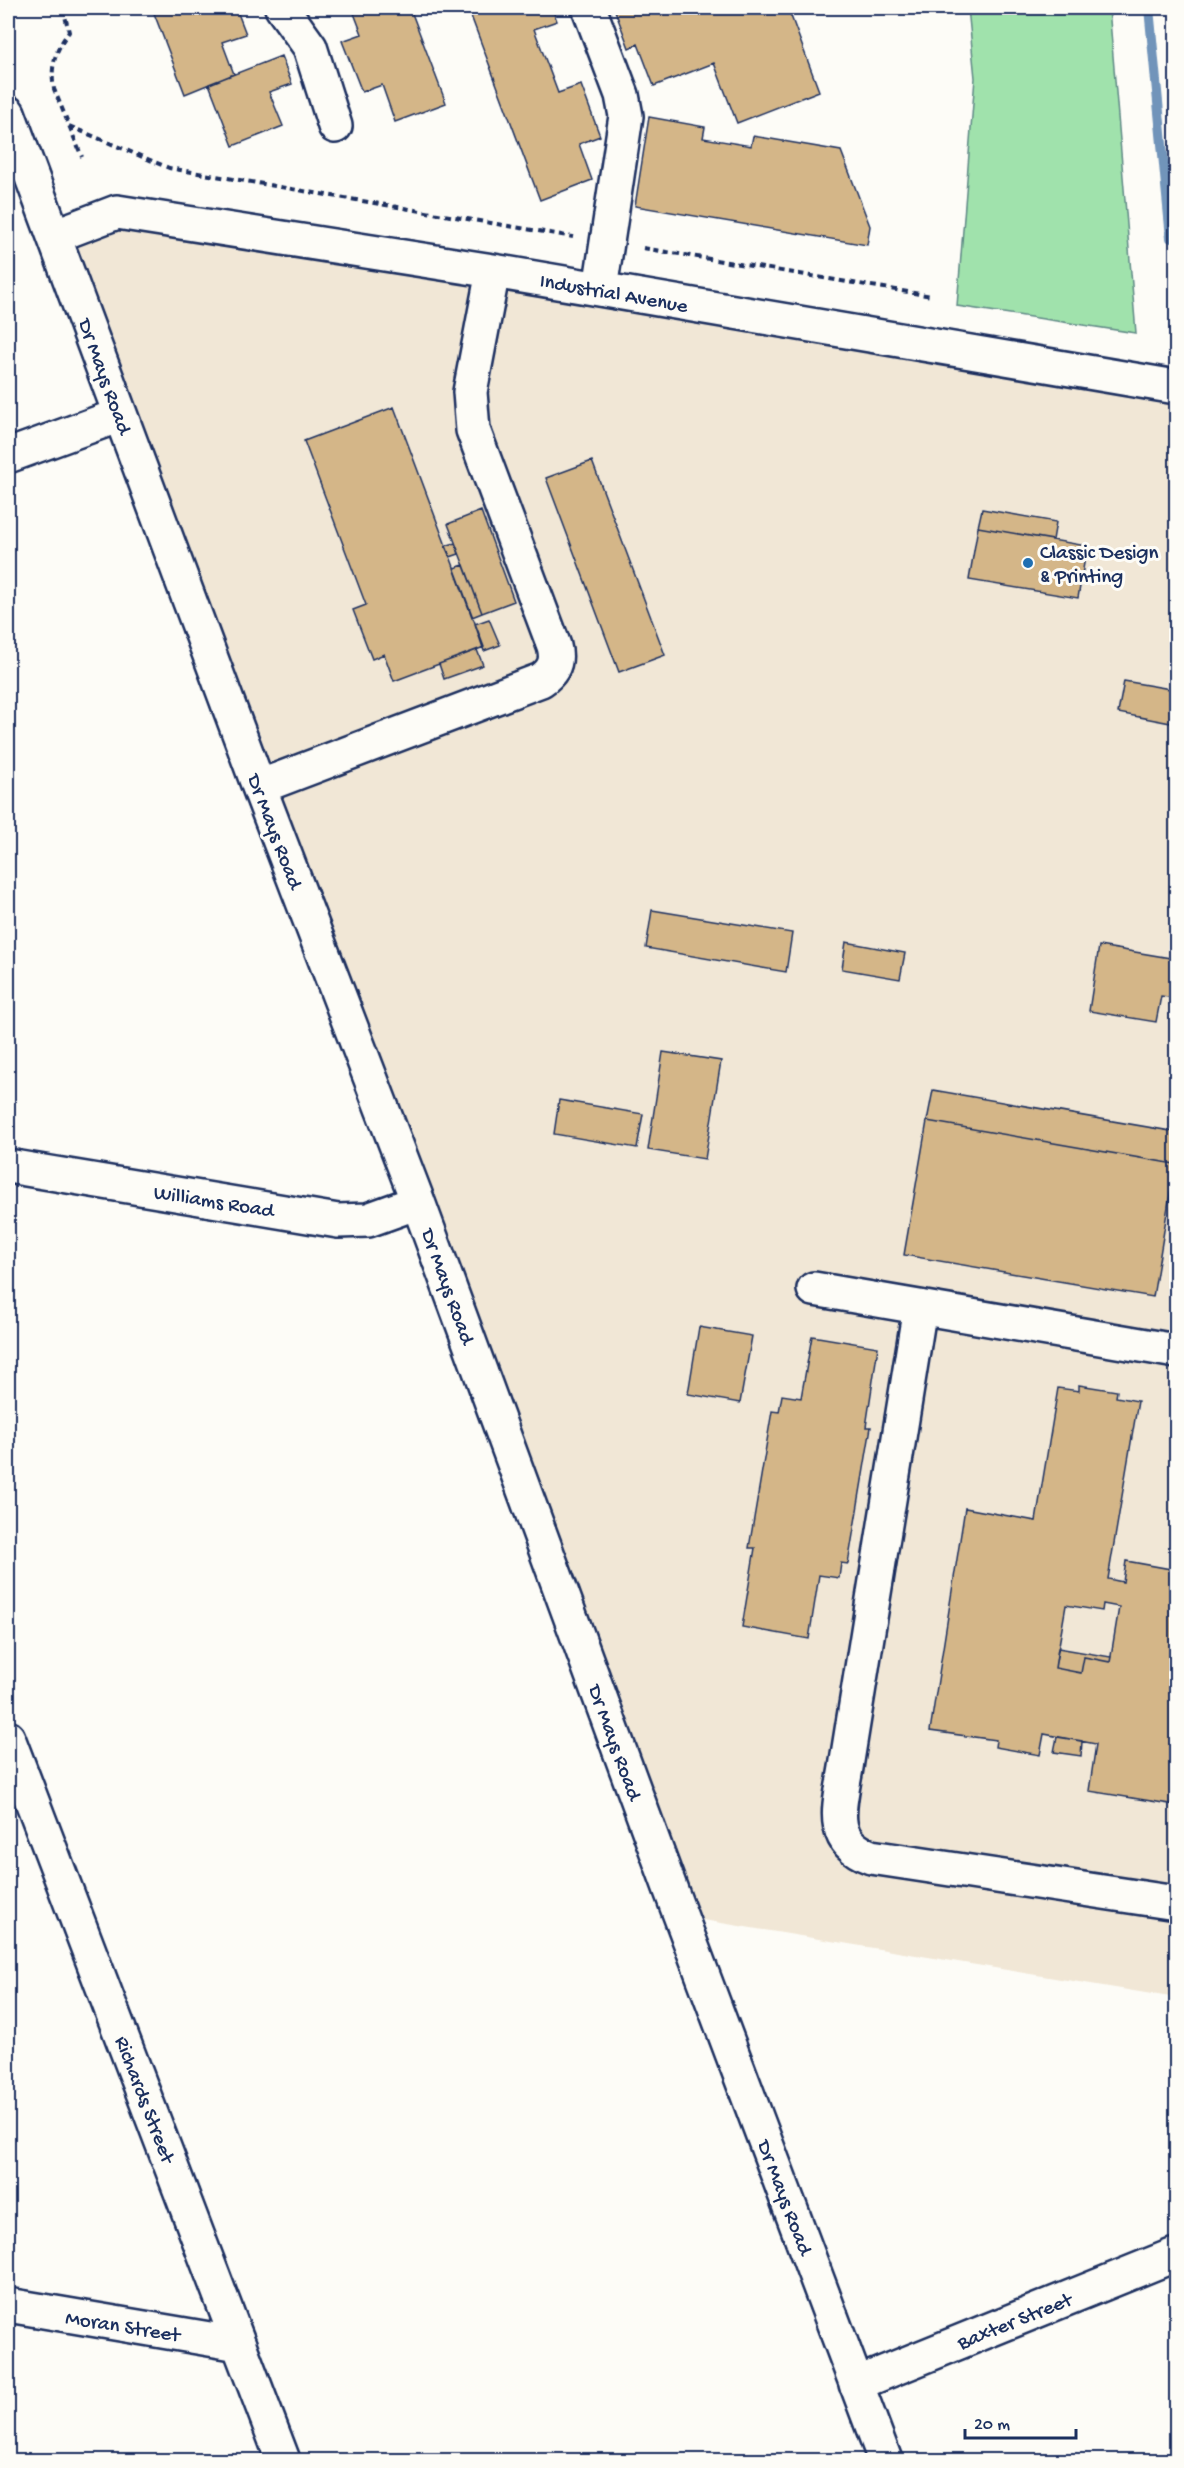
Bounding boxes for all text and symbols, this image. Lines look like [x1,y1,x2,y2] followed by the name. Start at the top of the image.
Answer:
[537,270,691,321] street label: Industrial Avenue
[70,314,136,440] street label: Dr Mays Road
[1040,542,1159,591] place label: Classic Design & Printing
[1021,556,1035,570] marker: Classic Design & Printing
[239,769,307,895] street label: Dr Mays Road
[152,1182,277,1226] street label: Williams Road
[413,1224,479,1350] street label: Dr Mays Road
[580,1680,646,1806] street label: Dr Mays Road
[107,2033,179,2170] street label: Richards Street
[749,2135,817,2261] street label: Dr Mays Road
[953,2288,1078,2358] street label: Baxter Street
[63,2307,184,2350] street label: Moran Street
[965,2402,1076,2440] scale bar
[974,2415,1010,2436] text: 20 m

